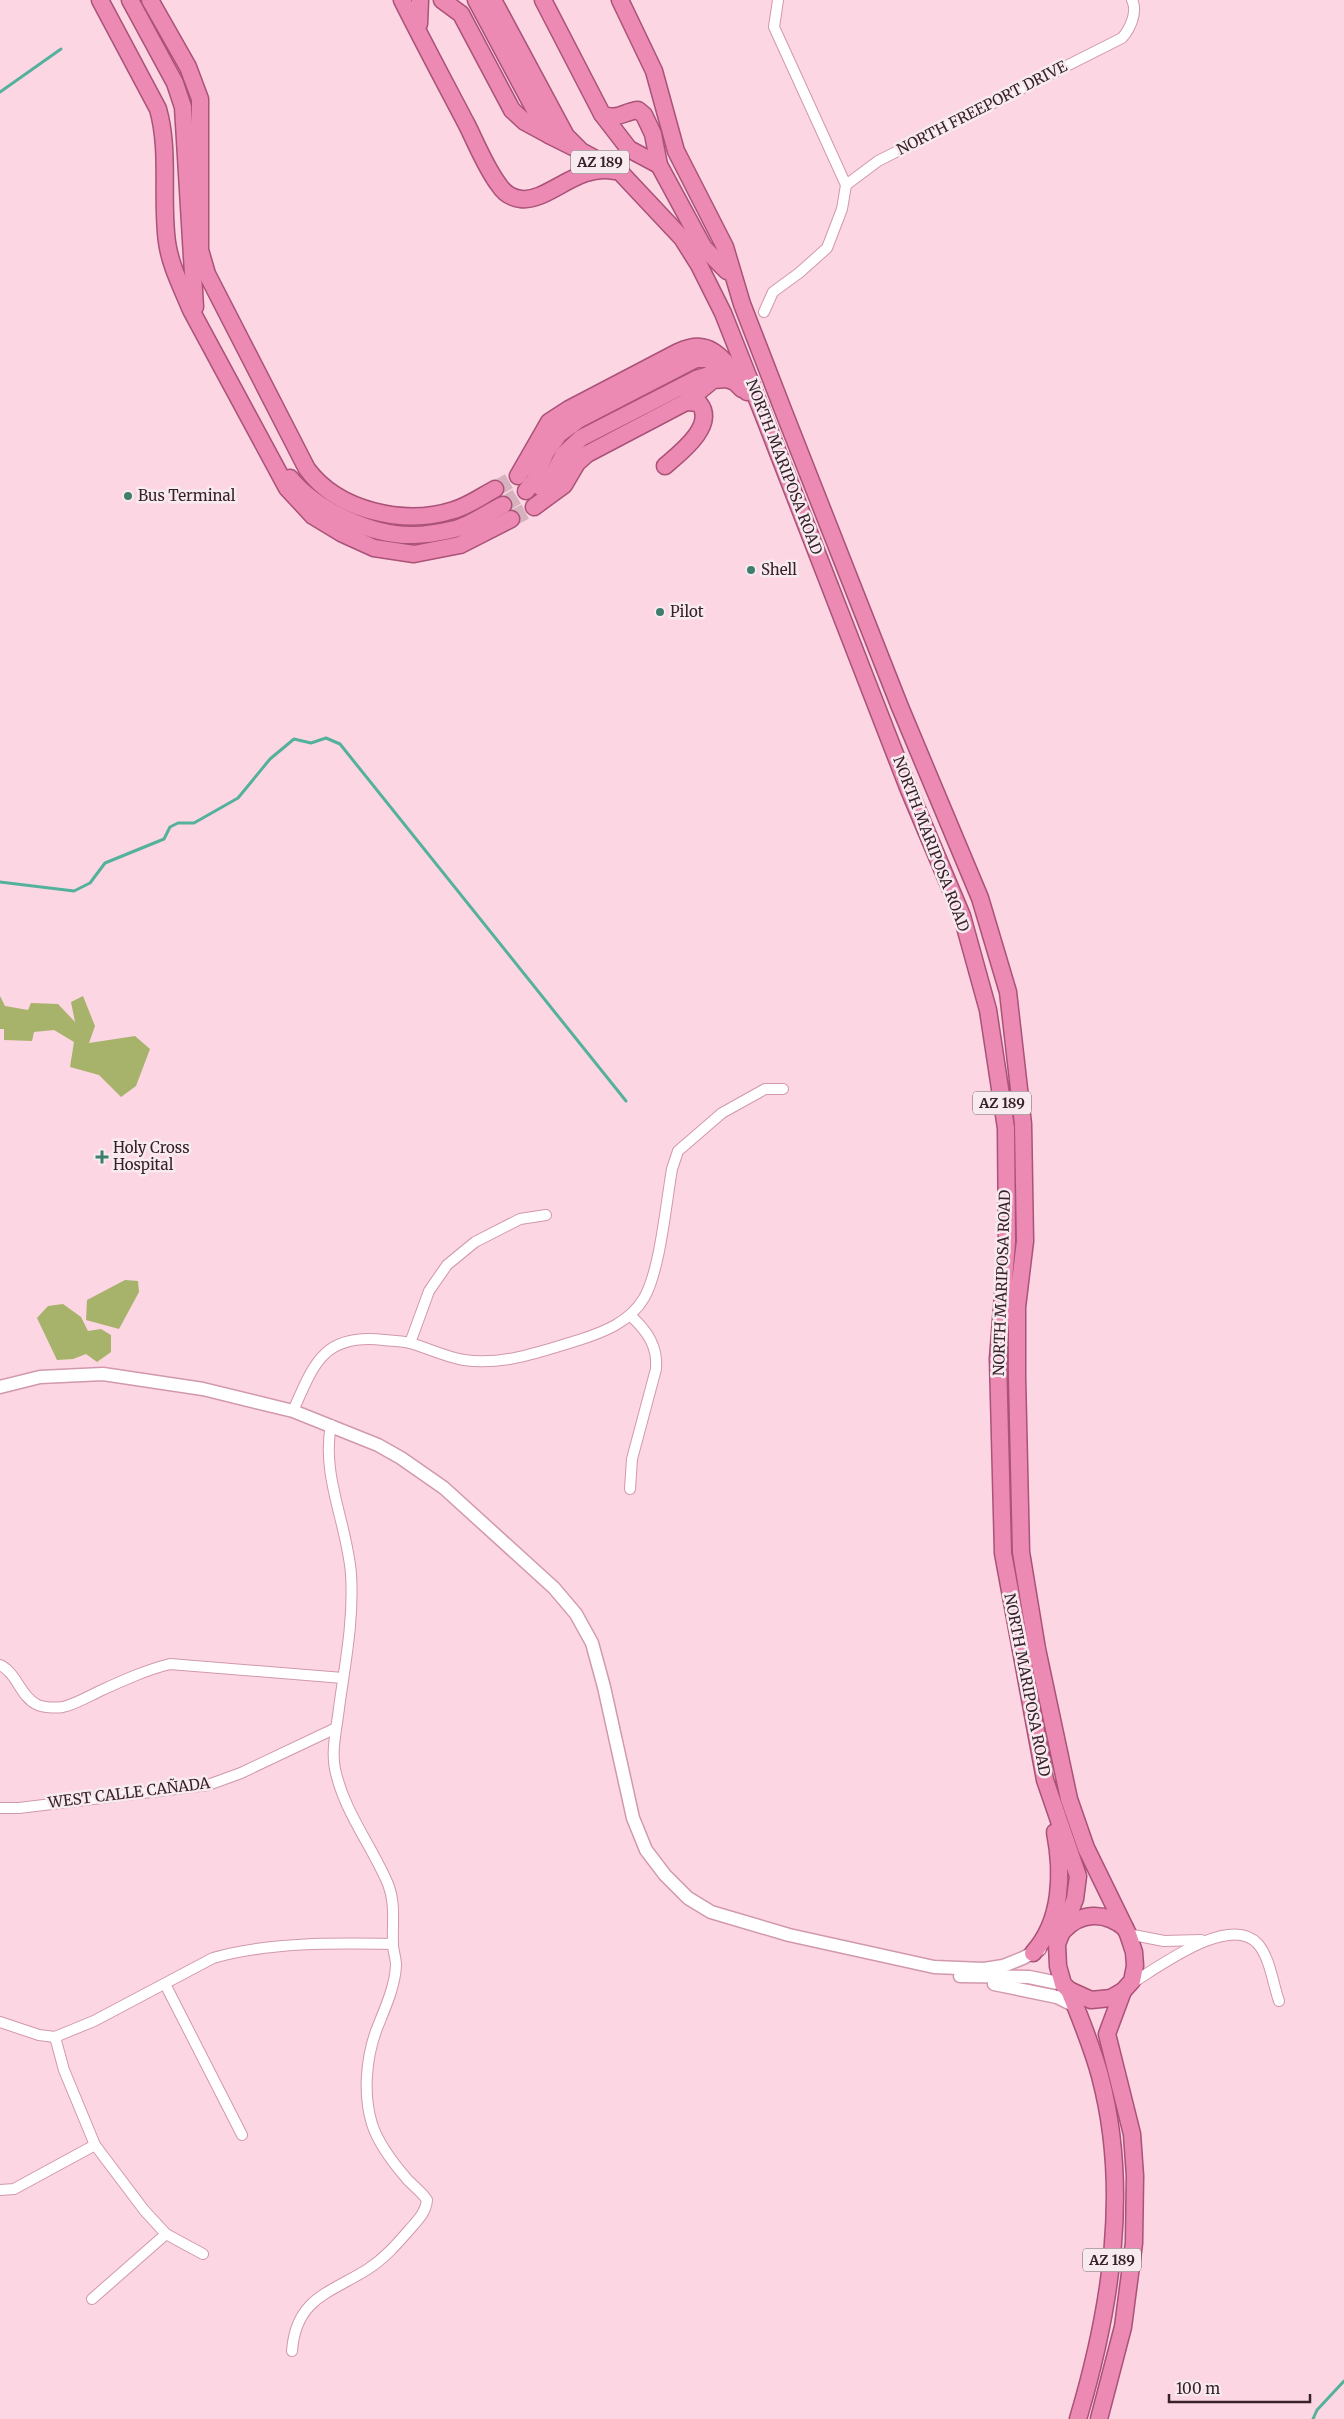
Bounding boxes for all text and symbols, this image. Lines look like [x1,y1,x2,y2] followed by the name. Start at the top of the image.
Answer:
[893,56,1071,159] street label: NORTH FREEPORT DRIVE
[571,150,629,173] road number: AZ 189
[742,376,827,557] street label: NORTH MARIPOSA ROAD
[138,486,236,505] place label: Bus Terminal
[122,490,134,502] marker: Bus Terminal
[761,560,797,579] place label: Shell
[745,564,757,576] marker: Shell
[670,602,704,621] place label: Pilot
[654,606,666,618] marker: Pilot
[889,753,974,934] street label: NORTH MARIPOSA ROAD
[973,1092,1031,1114] road number: AZ 189
[113,1138,189,1174] place label: Holy Cross Hospital
[95,1150,109,1164] marker: Holy Cross Hospital
[989,1190,1014,1376] street label: NORTH MARIPOSA ROAD
[1000,1592,1055,1778] street label: NORTH MARIPOSA ROAD
[46,1773,211,1812] street label: WEST CALLE CAÑADA
[1083,2248,1141,2272] road number: AZ 189
[1169,2372,1310,2404] scale bar
[1176,2379,1220,2398] text: 100 m

